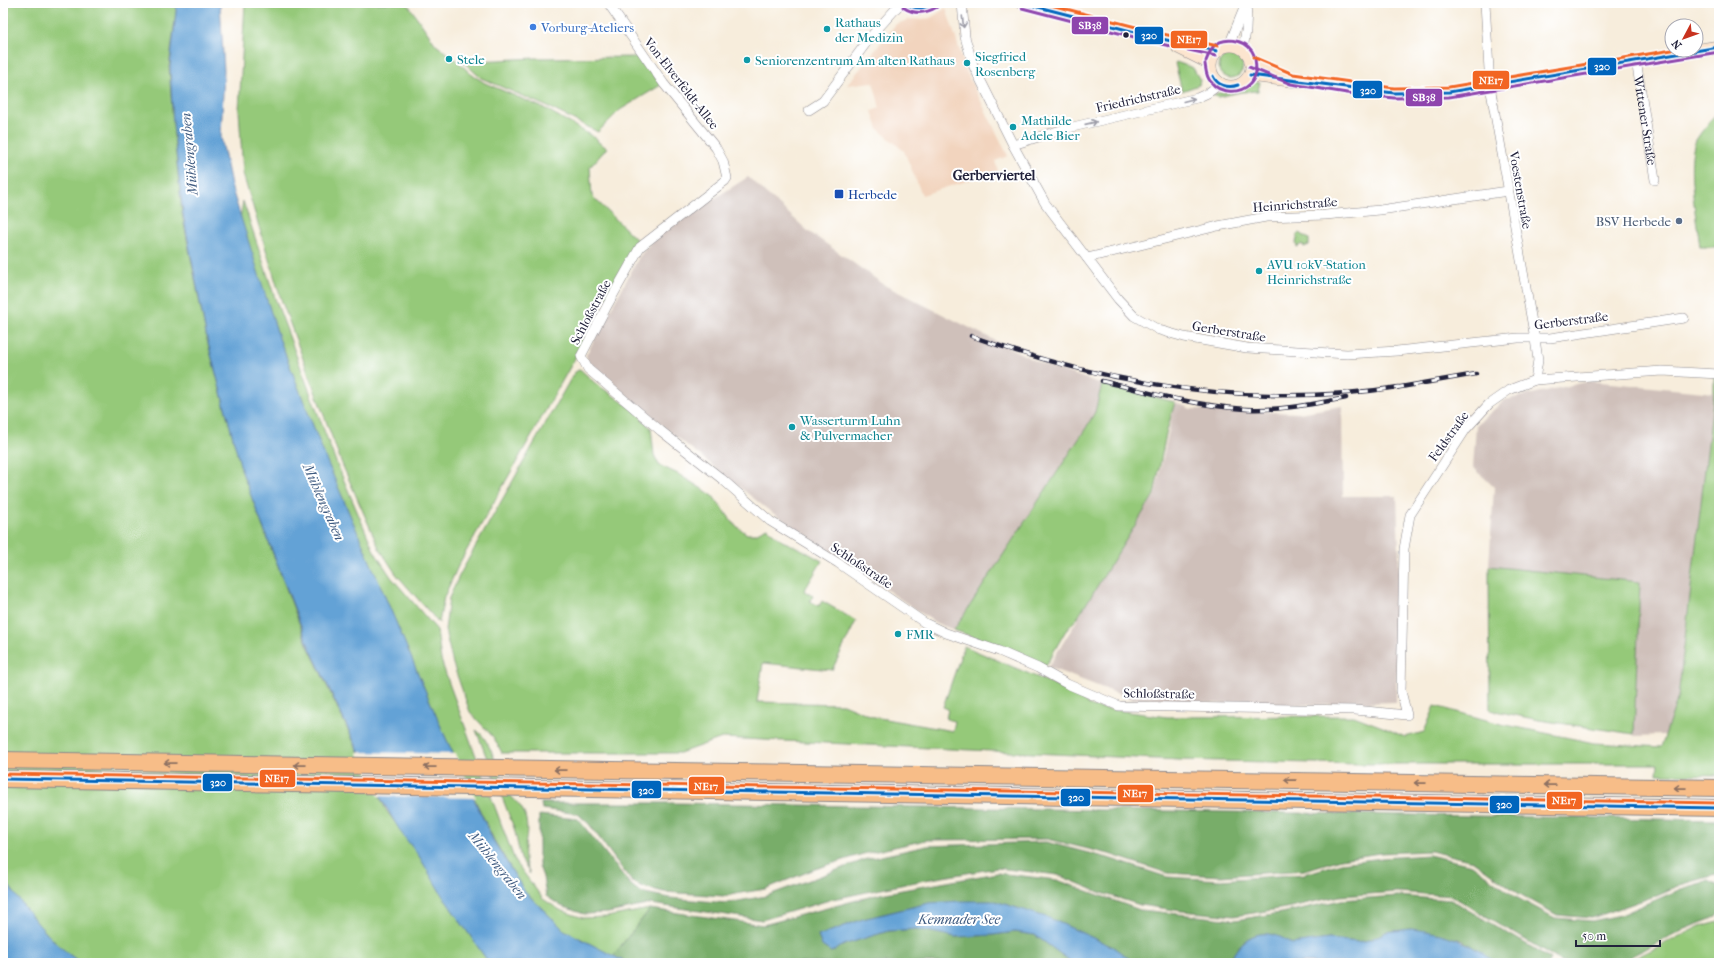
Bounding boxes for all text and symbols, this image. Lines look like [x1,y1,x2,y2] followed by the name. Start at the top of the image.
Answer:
[835,15,904,45] place label: Rathaus der Medizin
[959,15,967,28] one-way arrow
[1071,16,1109,35] line badge: SB38
[1664,18,1704,58] north arrow
[1079,19,1102,32] text: SB38
[540,20,634,35] place label: Vorburg-Ateliers
[528,22,538,32] marker: Vorburg-Ateliers
[822,24,832,34] marker: Rathaus der Medizin
[1134,26,1164,45] line badge: 320
[1141,29,1157,42] text: 320
[1121,30,1131,40] unlabelled marker
[1170,30,1208,49] line badge: NE17
[1177,33,1202,46] text: NE17
[641,34,722,133] street label: Von-Elverfeldt-Allee
[1669,36,1684,52] text: N
[975,49,1036,79] place label: Siegfried Rosenberg
[457,52,485,67] place label: Stele
[755,53,955,68] place label: Seniorenzentrum Am alten Rathaus
[444,54,454,64] marker: Stele
[742,55,752,65] marker: Seniorenzentrum Am alten Rathaus
[1587,57,1617,76] line badge: 320
[962,58,972,68] marker: Siegfried Rosenberg
[1594,60,1610,73] text: 320
[1472,70,1510,90] line badge: NE17
[1630,73,1660,167] street label: Wittener Straße
[1479,74,1504,87] text: NE17
[1352,80,1383,99] line badge: 320
[1094,81,1183,116] street label: Friedrichstraße
[1360,84,1376,97] text: 320
[1405,88,1443,107] line badge: SB38
[1413,91,1436,104] text: SB38
[1182,96,1195,103] one-way arrow
[177,112,202,197] water label: Mühlengraben
[1020,113,1080,143] place label: Mathilde Adele Bier
[1084,118,1097,126] one-way arrow
[1008,122,1018,132] marker: Mathilde Adele Bier
[1506,149,1535,231] street label: Voestenstraße
[953,167,1035,184] district label: Gerberviertel
[848,187,897,202] place label: Herbede
[833,188,845,200] marker: Herbede
[1252,194,1338,215] street label: Heinrichstraße
[1596,214,1672,229] place label: BSV Herbede
[1674,216,1684,226] marker: BSV Herbede
[1266,257,1366,287] place label: AVU 10kV-Station Heinrichstraße
[1254,266,1264,276] marker: AVU 10kV-Station Heinrichstraße
[567,277,614,347] street label: Schloßstraße
[1533,308,1609,332] street label: Gerberstraße
[1191,318,1267,345] street label: Gerberstraße
[1425,408,1472,464] street label: Feldstraße
[799,413,901,443] place label: Wasserturm Luhn & Pulvermacher
[787,422,797,432] marker: Wasserturm Luhn & Pulvermacher
[299,460,348,544] water label: Mühlengraben
[828,539,896,592] street label: Schloßstraße
[906,627,935,642] place label: FMR
[893,629,903,639] marker: FMR
[1123,685,1195,702] street label: Schloßstraße
[164,759,177,766] one-way arrow
[294,761,307,769] one-way arrow
[424,763,437,771] one-way arrow
[554,766,567,773] one-way arrow
[259,769,296,788] line badge: NE17
[265,772,290,785] text: NE17
[202,773,233,792] line badge: 320
[210,776,226,789] text: 320
[688,776,725,795] line badge: NE17
[1284,777,1297,784] one-way arrow
[1414,779,1427,787] one-way arrow
[631,780,662,799] line badge: 320
[694,780,719,793] text: NE17
[1544,781,1557,789] one-way arrow
[638,784,654,797] text: 320
[1117,784,1154,803] line badge: NE17
[1674,784,1687,791] one-way arrow
[1123,787,1148,800] text: NE17
[1060,788,1091,807] line badge: 320
[1068,791,1084,804] text: 320
[1546,791,1583,810] line badge: NE17
[1552,794,1577,807] text: NE17
[1489,795,1520,814] line badge: 320
[1496,798,1512,811] text: 320
[464,827,530,903] water label: Mühlengraben
[917,911,1000,928] water label: Kemnader See
[1576,922,1660,948] scale bar
[1582,929,1606,943] text: 50 m

